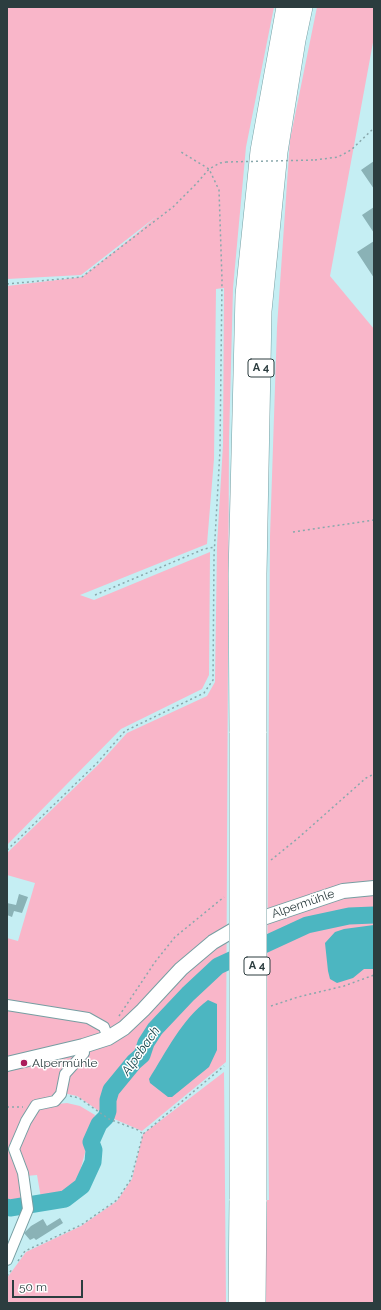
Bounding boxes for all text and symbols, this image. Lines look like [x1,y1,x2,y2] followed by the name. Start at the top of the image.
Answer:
[248,359,274,377] road number: A 4
[270,887,336,921] street label: Alpermühle
[244,957,270,975] road number: A 4
[119,1024,163,1078] water label: Alpebach
[32,1056,97,1070] place label: Alpermühle
[19,1058,29,1068] marker: Alpermühle
[14,1272,85,1298] scale bar
[19,1280,47,1294] text: 50 m

